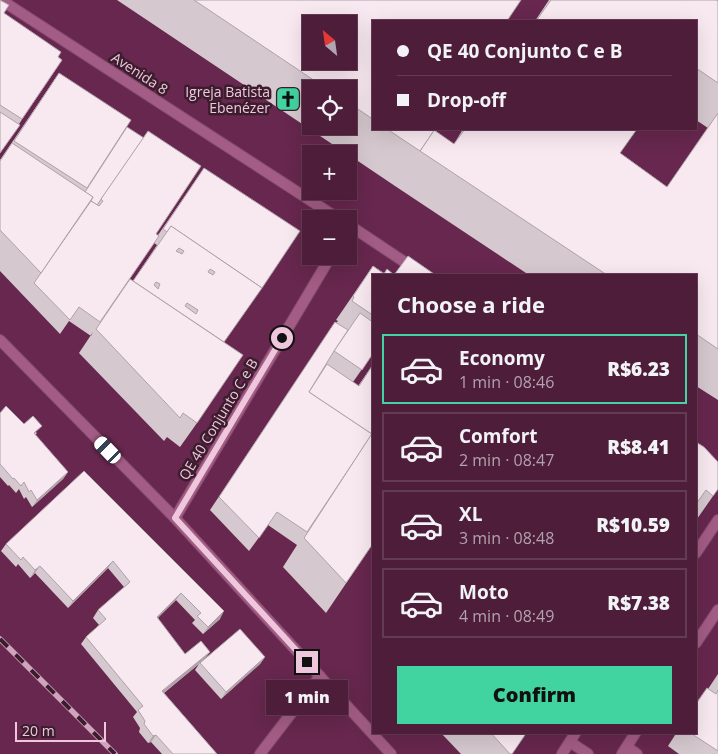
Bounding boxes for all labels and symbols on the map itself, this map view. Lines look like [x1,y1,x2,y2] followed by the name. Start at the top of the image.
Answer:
[302,15,358,70] north arrow
[108,48,172,98] street label: Avenida 8
[185,82,270,117] place label: Igreja Batista Ebenézer
[275,86,301,112] church icon: Igreja Batista Ebenézer
[271,327,293,349] route start
[174,355,262,483] street label: QE 40 Conjunto C e B
[92,434,123,466] car
[296,651,318,673] route end
[266,680,348,714] callout: 1 min
[15,719,106,742] scale bar

